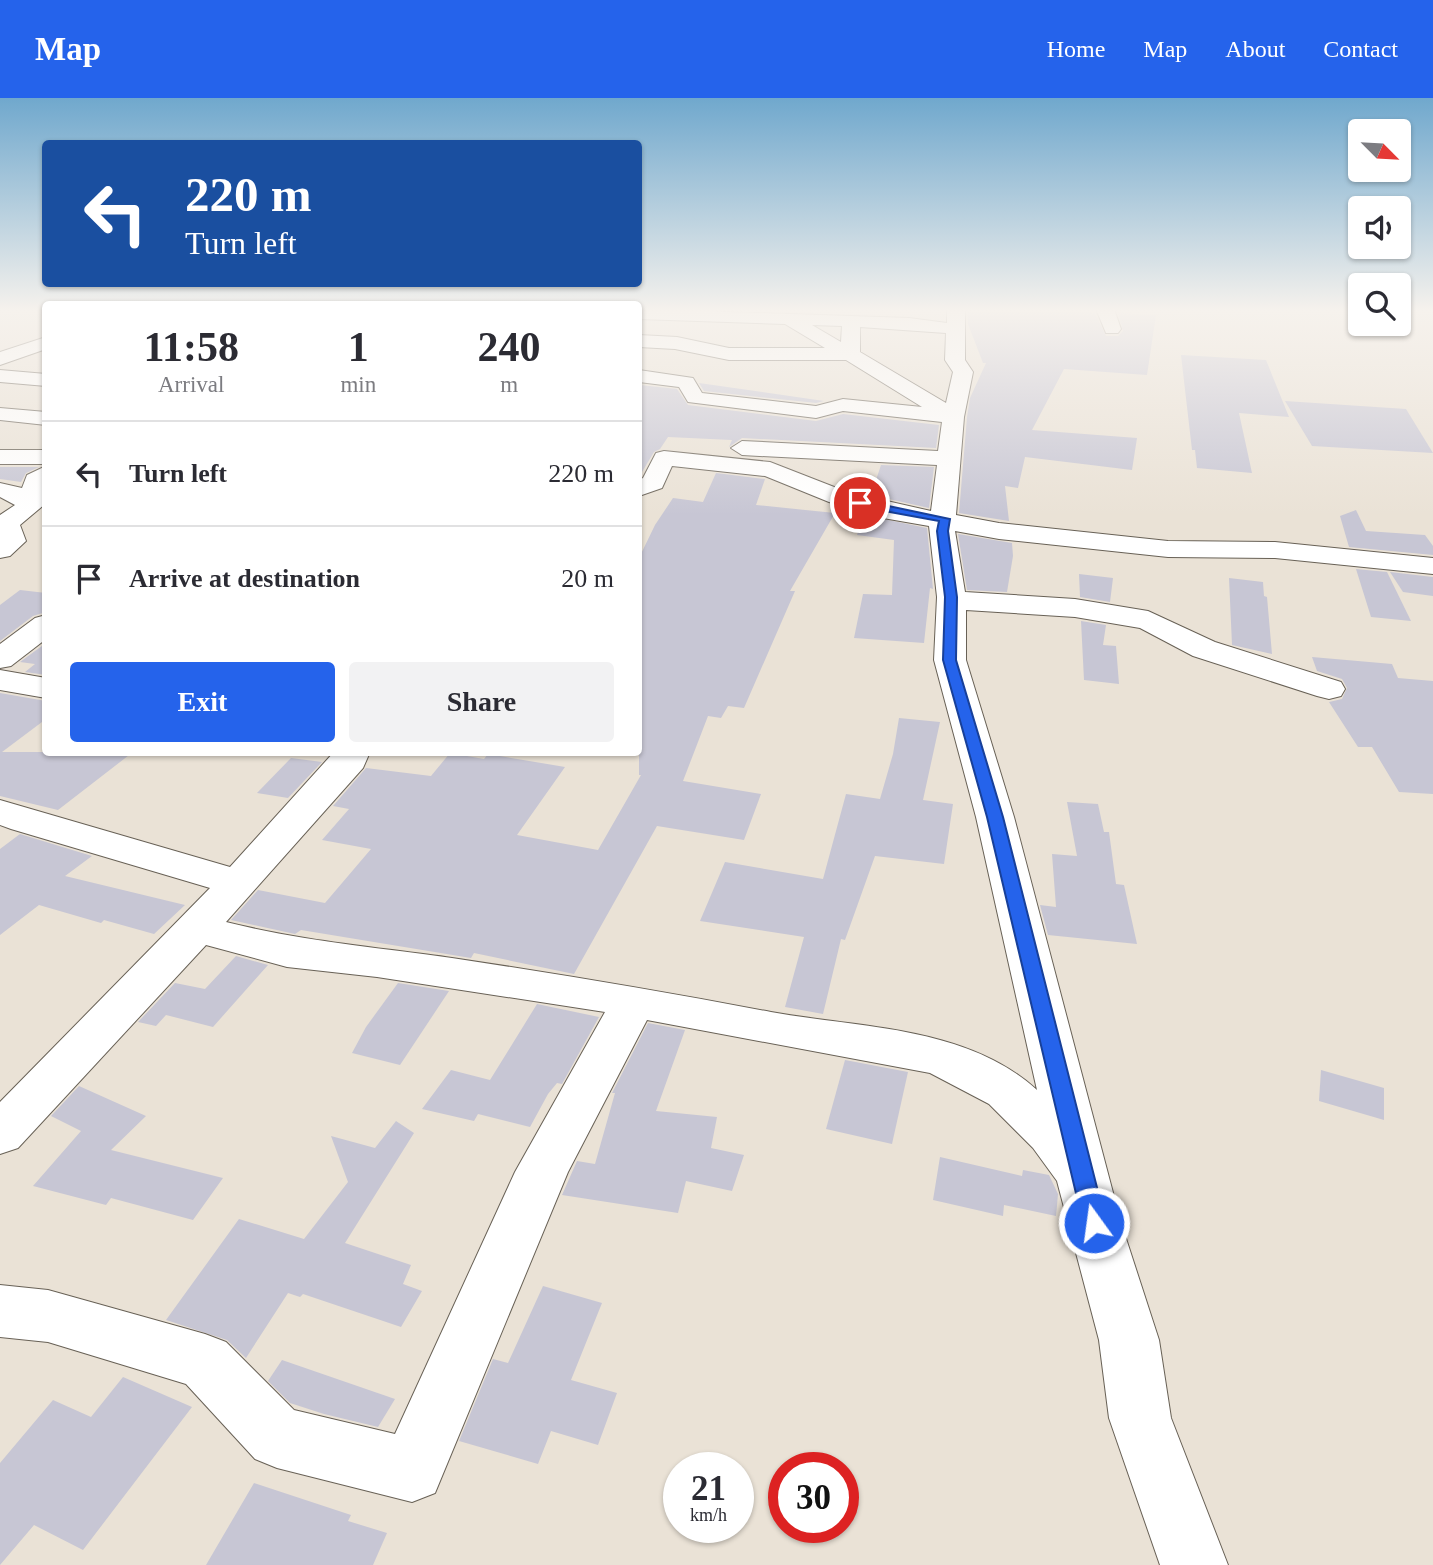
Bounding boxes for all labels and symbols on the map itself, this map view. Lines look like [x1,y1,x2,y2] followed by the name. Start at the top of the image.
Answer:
[1348,119,1410,182] north arrow
[830,473,890,533] pin
[1057,1186,1131,1260] position arrow
[768,1452,859,1543] speed limit sign: 30

